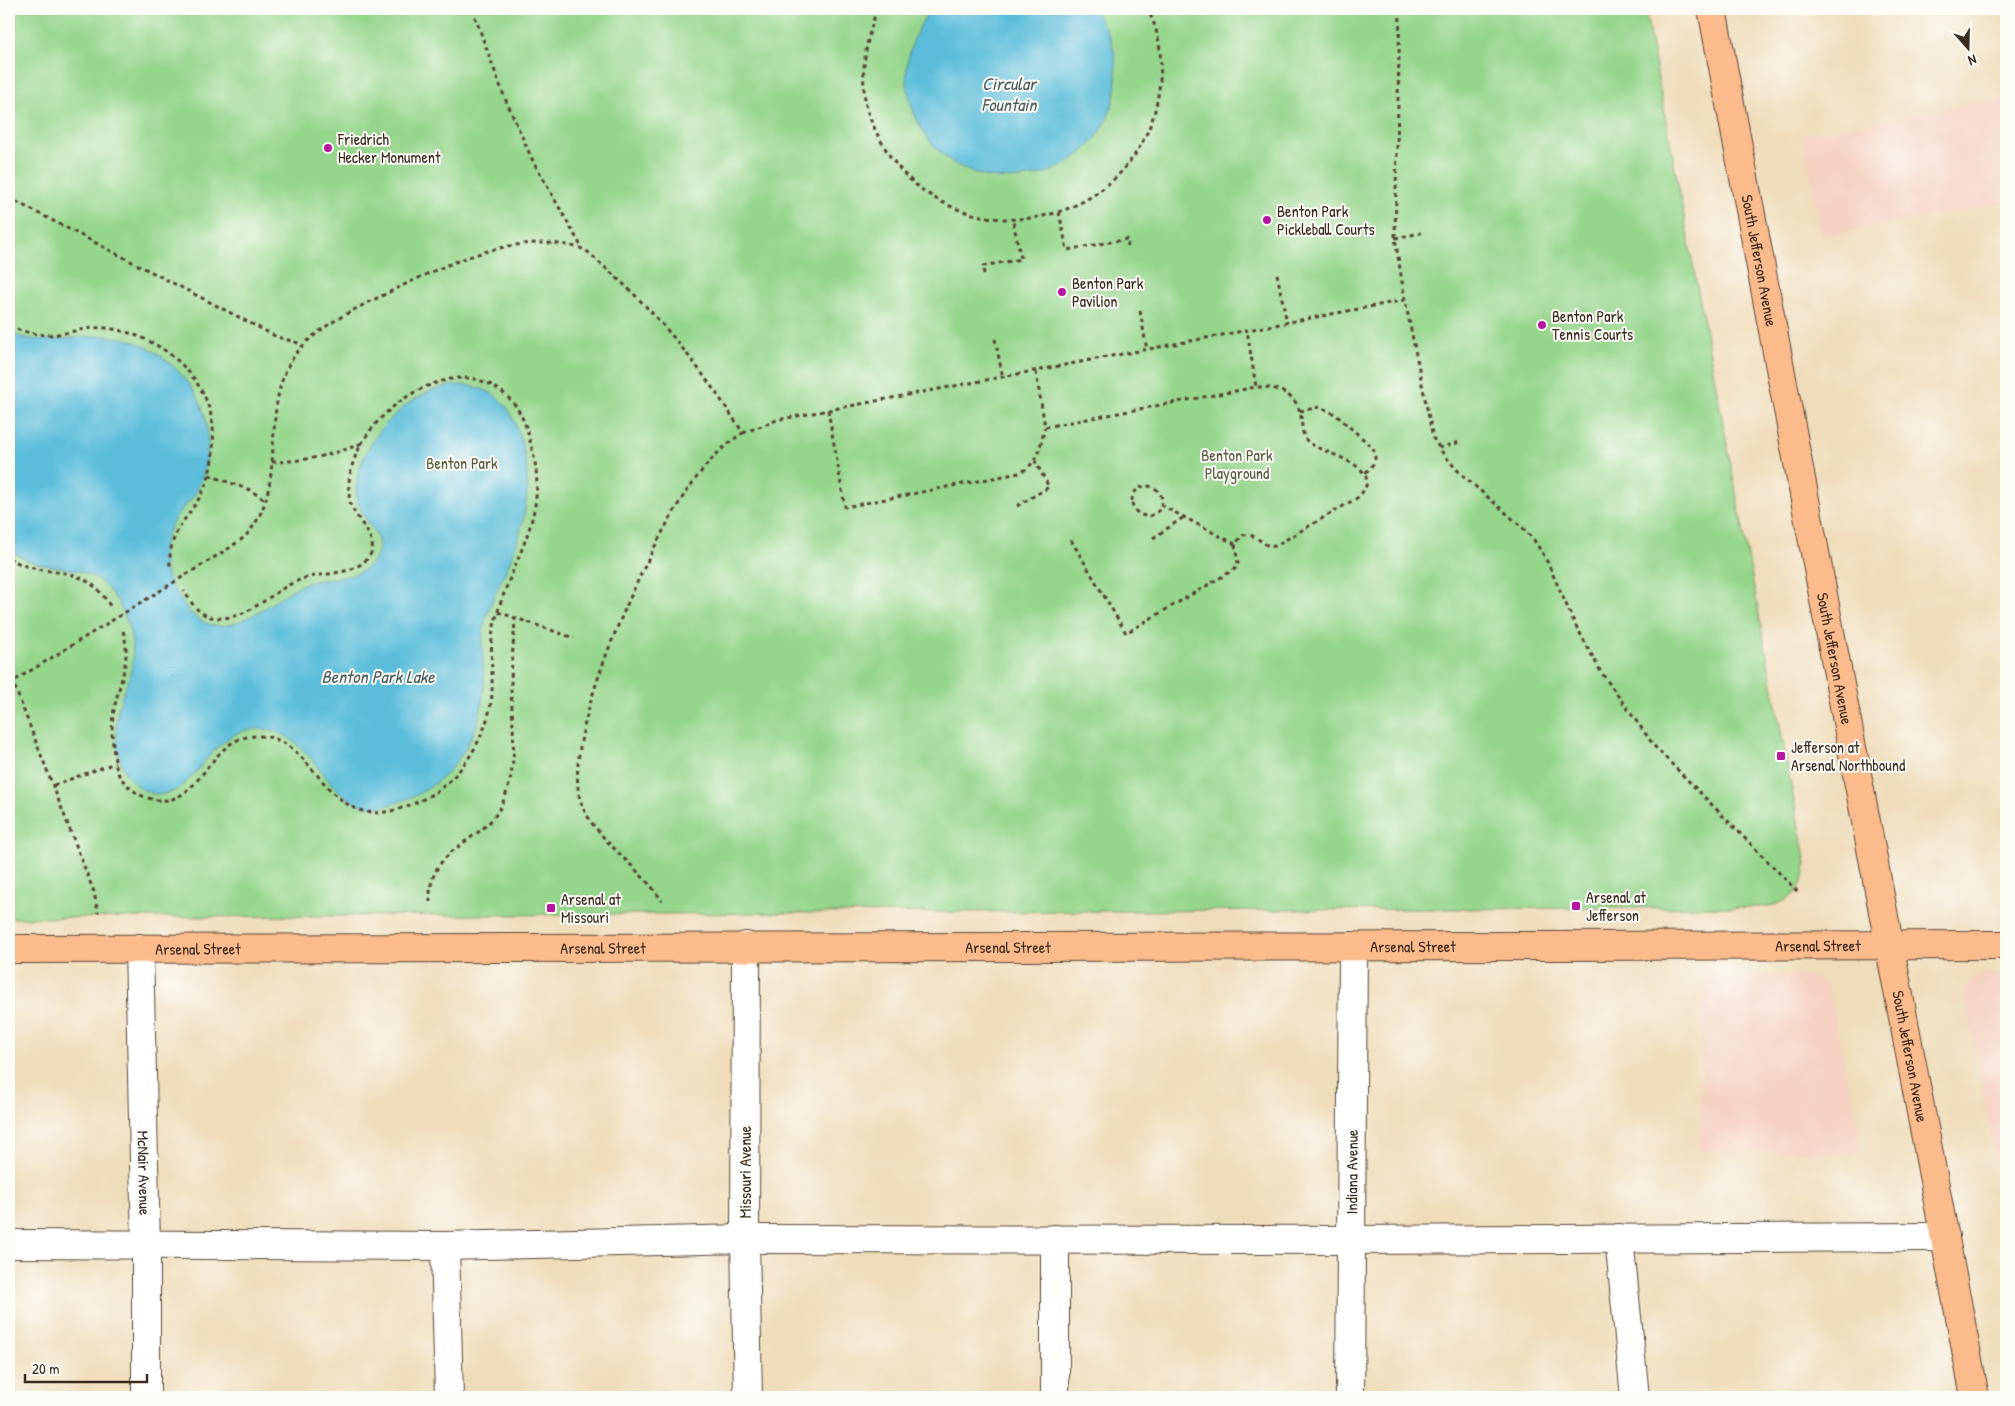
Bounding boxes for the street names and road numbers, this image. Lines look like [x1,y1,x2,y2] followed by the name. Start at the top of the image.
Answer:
[1736,193,1783,329] street label: South Jefferson Avenue
[1812,591,1858,727] street label: South Jefferson Avenue
[1775,934,1861,956] street label: Arsenal Street
[1370,935,1456,957] street label: Arsenal Street
[965,936,1051,958] street label: Arsenal Street
[560,937,646,959] street label: Arsenal Street
[155,938,241,960] street label: Arsenal Street
[1887,989,1934,1125] street label: South Jefferson Avenue
[734,1125,756,1218] street label: Missouri Avenue
[1340,1129,1363,1215] street label: Indiana Avenue
[132,1130,156,1216] street label: McNair Avenue

